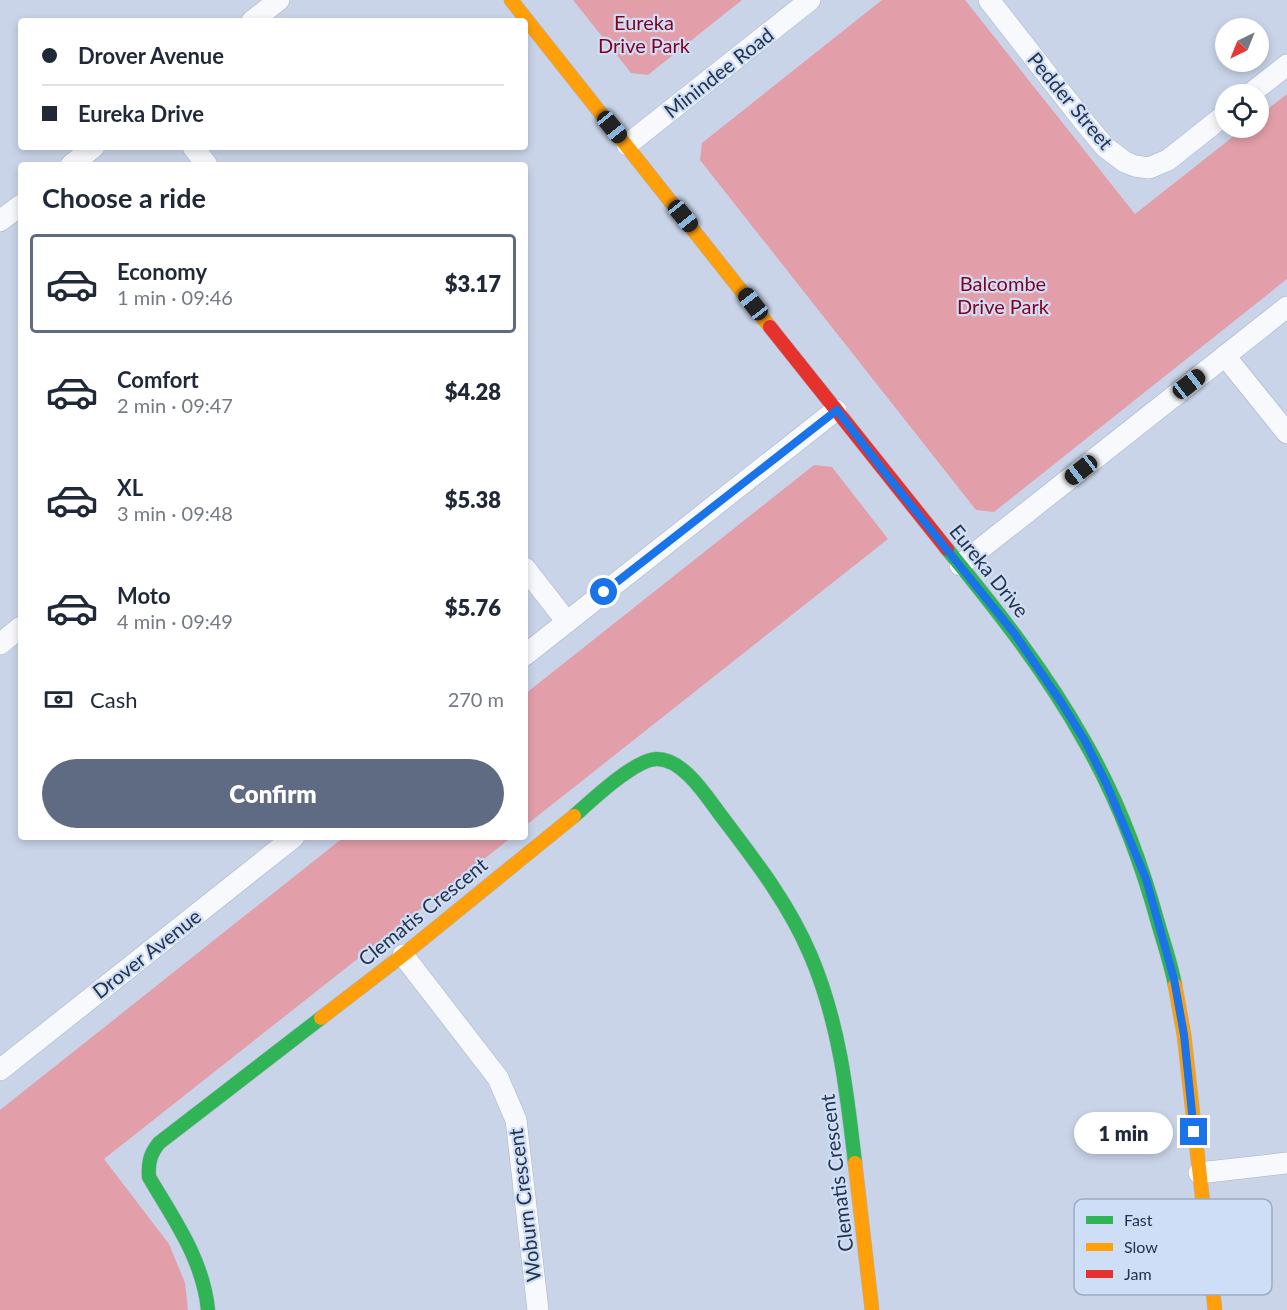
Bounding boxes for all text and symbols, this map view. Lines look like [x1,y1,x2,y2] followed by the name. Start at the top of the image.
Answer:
[598,10,691,57] park label: Eureka Drive Park
[1215,18,1269,72] north arrow
[1215,18,1269,138] map controls
[659,22,778,122] street label: Minindee Road
[78,42,224,69] text: Drover Avenue
[1023,47,1118,154] street label: Pedder Street
[1215,84,1269,138] button: locate
[78,100,204,127] text: Eureka Drive
[594,107,630,147] car
[42,181,206,214] text: Choose a ride
[665,196,701,236] car
[45,257,99,311] icon: car
[117,258,207,285] text: Economy
[445,270,501,297] text: $3.17
[957,271,1050,318] park label: Balcombe Drive Park
[735,284,771,324] car
[117,285,233,309] text: 1 min · 09:46
[45,365,99,419] icon: car
[117,366,199,393] text: Comfort
[1169,366,1209,402] car
[445,378,501,405] text: $4.28
[117,393,233,417] text: 2 min · 09:47
[1061,452,1101,488] car
[45,473,99,527] icon: car
[117,474,143,501] text: XL
[445,486,501,513] text: $5.38
[117,501,233,525] text: 3 min · 09:48
[945,519,1035,622] street label: Eureka Drive
[590,578,617,605] route start
[45,581,99,635] icon: car
[117,582,171,609] text: Moto
[445,594,501,621] text: $5.76
[117,609,233,633] text: 4 min · 09:49
[42,683,75,716] icon: cash
[90,686,137,713] text: Cash
[448,687,504,711] text: 270 m
[42,759,504,828] button: Confirm
[353,852,492,970] street label: Clematis Crescent
[87,903,205,1003] street label: Drover Avenue
[814,1093,858,1253] street label: Clematis Crescent
[1074,1111,1173,1153] callout: 1 min
[1180,1118,1207,1145] route end
[1099,1121,1148,1145] text: 1 min
[503,1127,545,1283] street label: Woburn Crescent
[1074,1199,1272,1295] legend
[1124,1210,1153,1229] text: Fast
[1124,1237,1158,1256] text: Slow
[1124,1264,1152,1283] text: Jam

